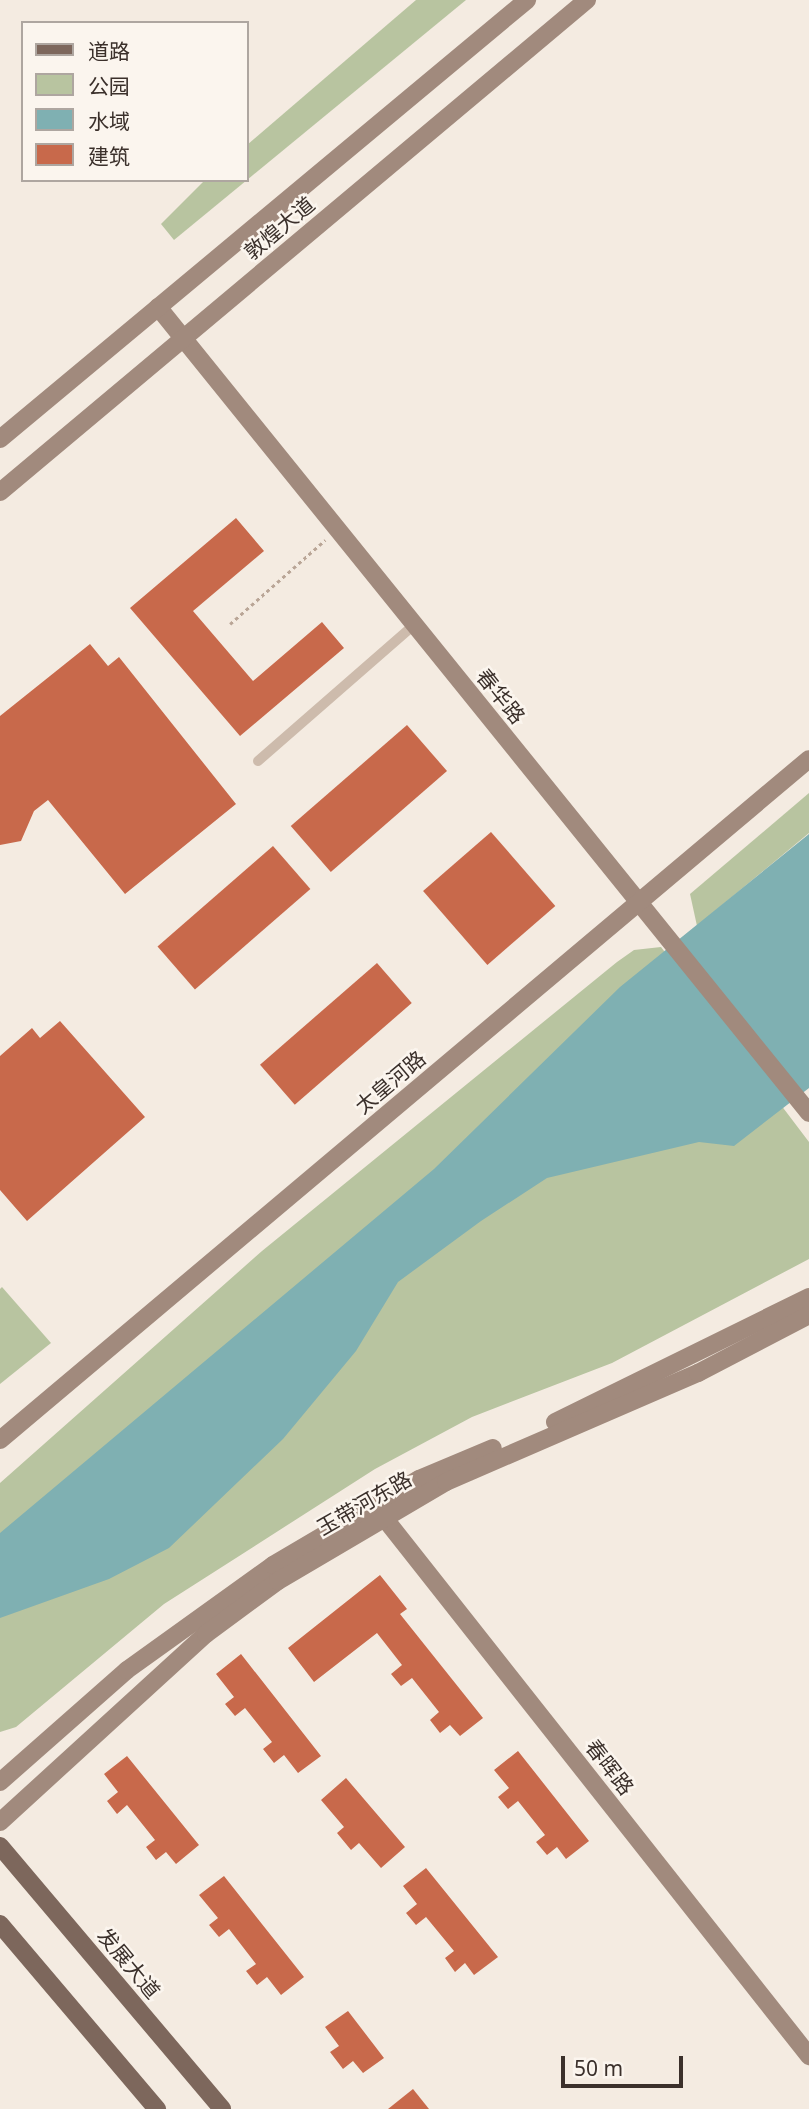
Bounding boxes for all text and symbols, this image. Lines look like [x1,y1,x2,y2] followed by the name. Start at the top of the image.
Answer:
[21,21,248,182] legend
[88,37,130,65] text: 道路
[88,72,130,100] text: 公园
[88,107,130,135] text: 水域
[88,142,130,170] text: 建筑
[239,191,319,265] street label: 敦煌大道
[471,664,531,728] street label: 春华路
[350,1045,430,1119] street label: 太皇河路
[312,1466,416,1540] street label: 玉带河东路
[581,1734,639,1800] street label: 春晖路
[92,1923,166,2003] street label: 发展大道
[564,2042,686,2086] scale bar
[574,2054,623,2082] text: 50 m

